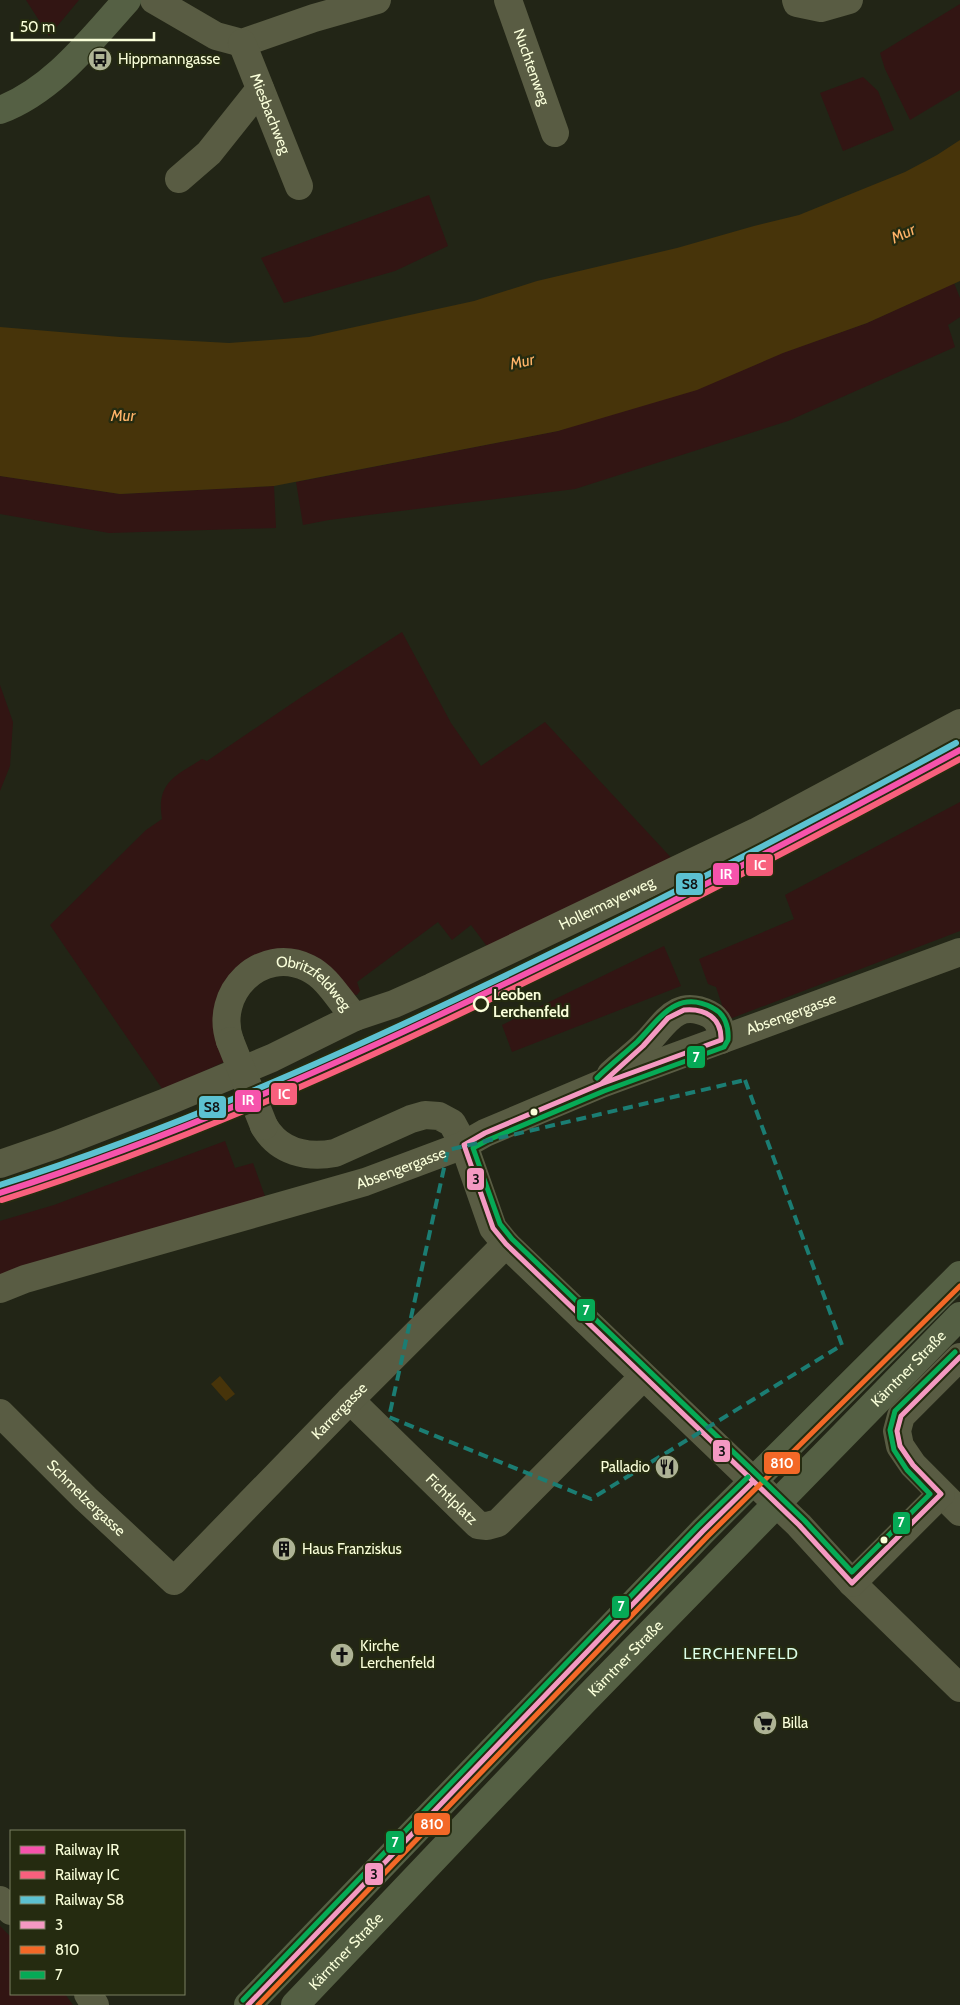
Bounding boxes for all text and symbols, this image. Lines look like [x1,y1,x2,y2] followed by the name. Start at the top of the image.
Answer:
[12,10,155,42] scale bar
[20,18,55,36] text: 50 m
[510,26,554,108] street label: Nuchtenweg
[87,46,113,72] bus stop icon: Hippmanngasse
[118,50,221,68] place label: Hippmanngasse
[246,71,295,157] street label: Miesbachweg
[887,219,919,248] water label: Mur
[507,349,537,374] water label: Mur
[110,406,136,425] water label: Mur
[745,853,774,877] line badge: IC
[754,856,767,874] text: IC
[712,862,740,886] line badge: IR
[720,865,733,883] text: IR
[675,872,704,896] line badge: S8
[556,873,658,934] street label: Hollermayerweg
[682,875,698,893] text: S8
[276,953,355,1015] street label: Obritzfeldweg
[493,986,569,1021] place label: Leoben Lerchenfeld
[744,989,839,1039] street label: Absengergasse
[473,996,489,1012] marker: Leoben Lerchenfeld
[686,1045,706,1069] line badge: 7
[692,1048,700,1066] text: 7
[270,1082,298,1106] line badge: IC
[278,1085,291,1103] text: IC
[234,1089,262,1113] line badge: IR
[242,1091,255,1109] text: IR
[198,1095,227,1119] line badge: S8
[204,1098,220,1116] text: S8
[529,1107,539,1117] unlabelled marker
[354,1143,449,1193] street label: Absengergasse
[466,1167,485,1191] line badge: 3
[472,1170,480,1188] text: 3
[576,1298,596,1322] line badge: 7
[582,1301,590,1319] text: 7
[867,1326,950,1411] street label: Kärntner Straße
[308,1379,371,1443] street label: Karrergasse
[712,1439,731,1463] line badge: 3
[718,1442,726,1460] text: 3
[763,1451,801,1475] line badge: 810
[654,1454,680,1480] restaurant icon: Palladio
[770,1454,794,1472] text: 810
[43,1456,129,1540] street label: Schmelzergasse
[600,1458,650,1476] place label: Palladio
[422,1470,481,1529] street label: Fichtlplatz
[892,1511,911,1535] line badge: 7
[897,1513,905,1531] text: 7
[879,1535,889,1545] unlabelled marker
[271,1536,297,1562] building icon: Haus Franziskus
[302,1540,402,1558] place label: Haus Franziskus
[611,1595,630,1619] line badge: 7
[617,1597,625,1615] text: 7
[584,1616,667,1700] street label: Kärntner Straße
[360,1637,435,1672] place label: Kirche Lerchenfeld
[329,1642,355,1668] church icon: Kirche Lerchenfeld
[683,1644,799,1663] district label: LERCHENFELD
[752,1710,778,1736] supermarket icon: Billa
[782,1714,809,1732] place label: Billa
[413,1812,451,1836] line badge: 810
[420,1815,444,1833] text: 810
[10,1830,185,1995] legend
[385,1830,405,1854] line badge: 7
[391,1833,399,1851] text: 7
[55,1841,119,1859] text: Railway IR
[364,1862,384,1886] line badge: 3
[370,1865,378,1883] text: 3
[55,1866,120,1884] text: Railway IC
[55,1891,124,1909] text: Railway S8
[305,1909,387,1994] street label: Kärntner Straße
[55,1916,63,1934] text: 3
[55,1941,79,1959] text: 810
[55,1966,63,1984] text: 7

